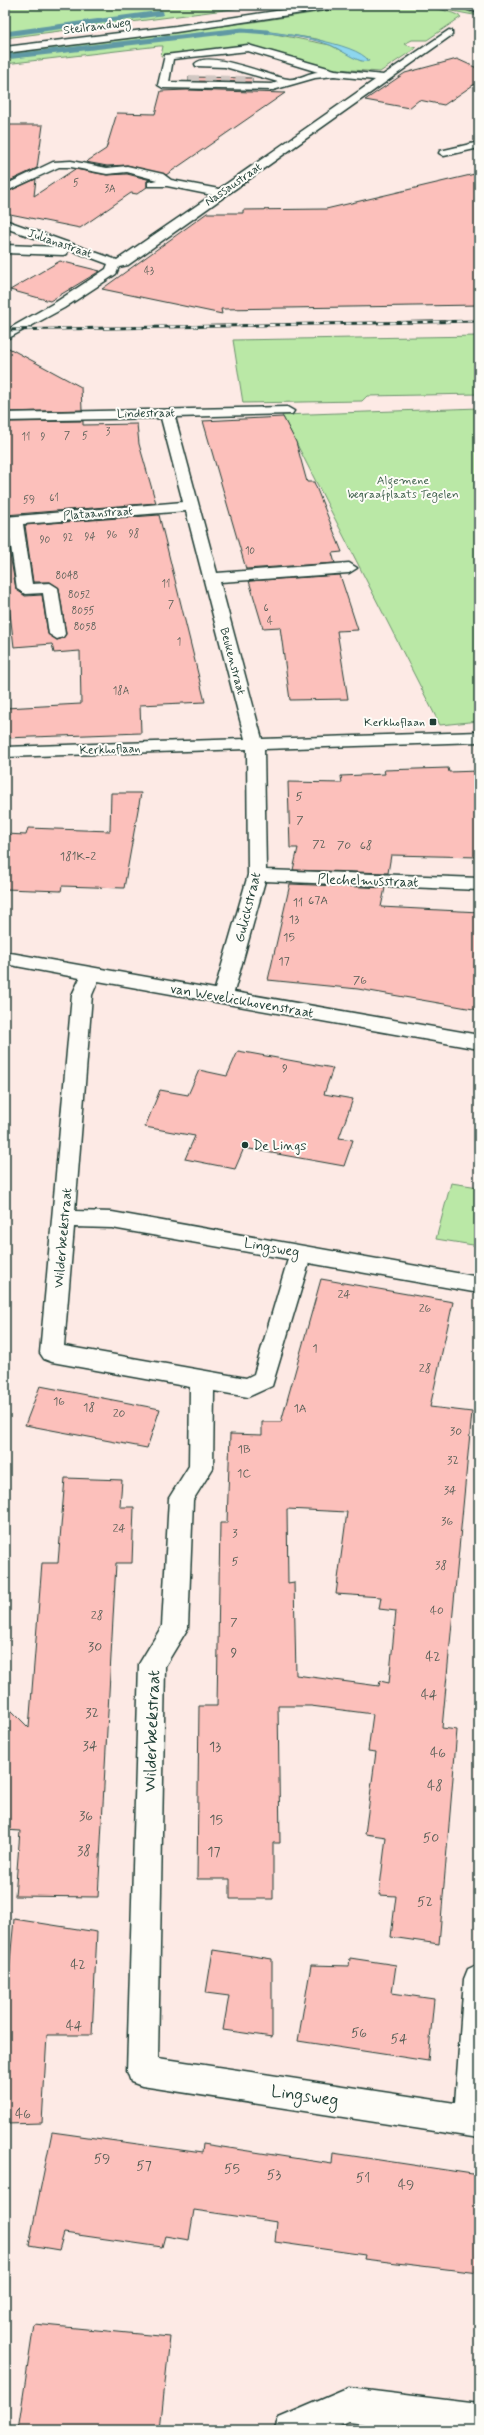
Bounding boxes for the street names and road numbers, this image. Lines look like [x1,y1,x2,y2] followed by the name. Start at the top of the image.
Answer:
[62,15,132,39] street label: Steilrandweg
[202,159,266,210] street label: Nassaustraat
[25,225,94,263] street label: Julianastraat
[117,405,176,423] street label: Lindestraat
[63,504,134,524] street label: Plataanstraat
[215,626,249,697] street label: Beukenstraat
[79,741,141,759] street label: Kerkhoflaan
[231,870,265,944] street label: Gulickstraat
[317,870,419,892] street label: Plechelmusstraat
[169,979,315,1022] street label: van Wevelickhovenstraat
[50,1187,76,1289] street label: Wilderbeekstraat
[243,1234,301,1263] street label: Lingsweg
[139,1670,165,1792] street label: Wilderbeekstraat
[269,2080,340,2114] street label: Lingsweg

